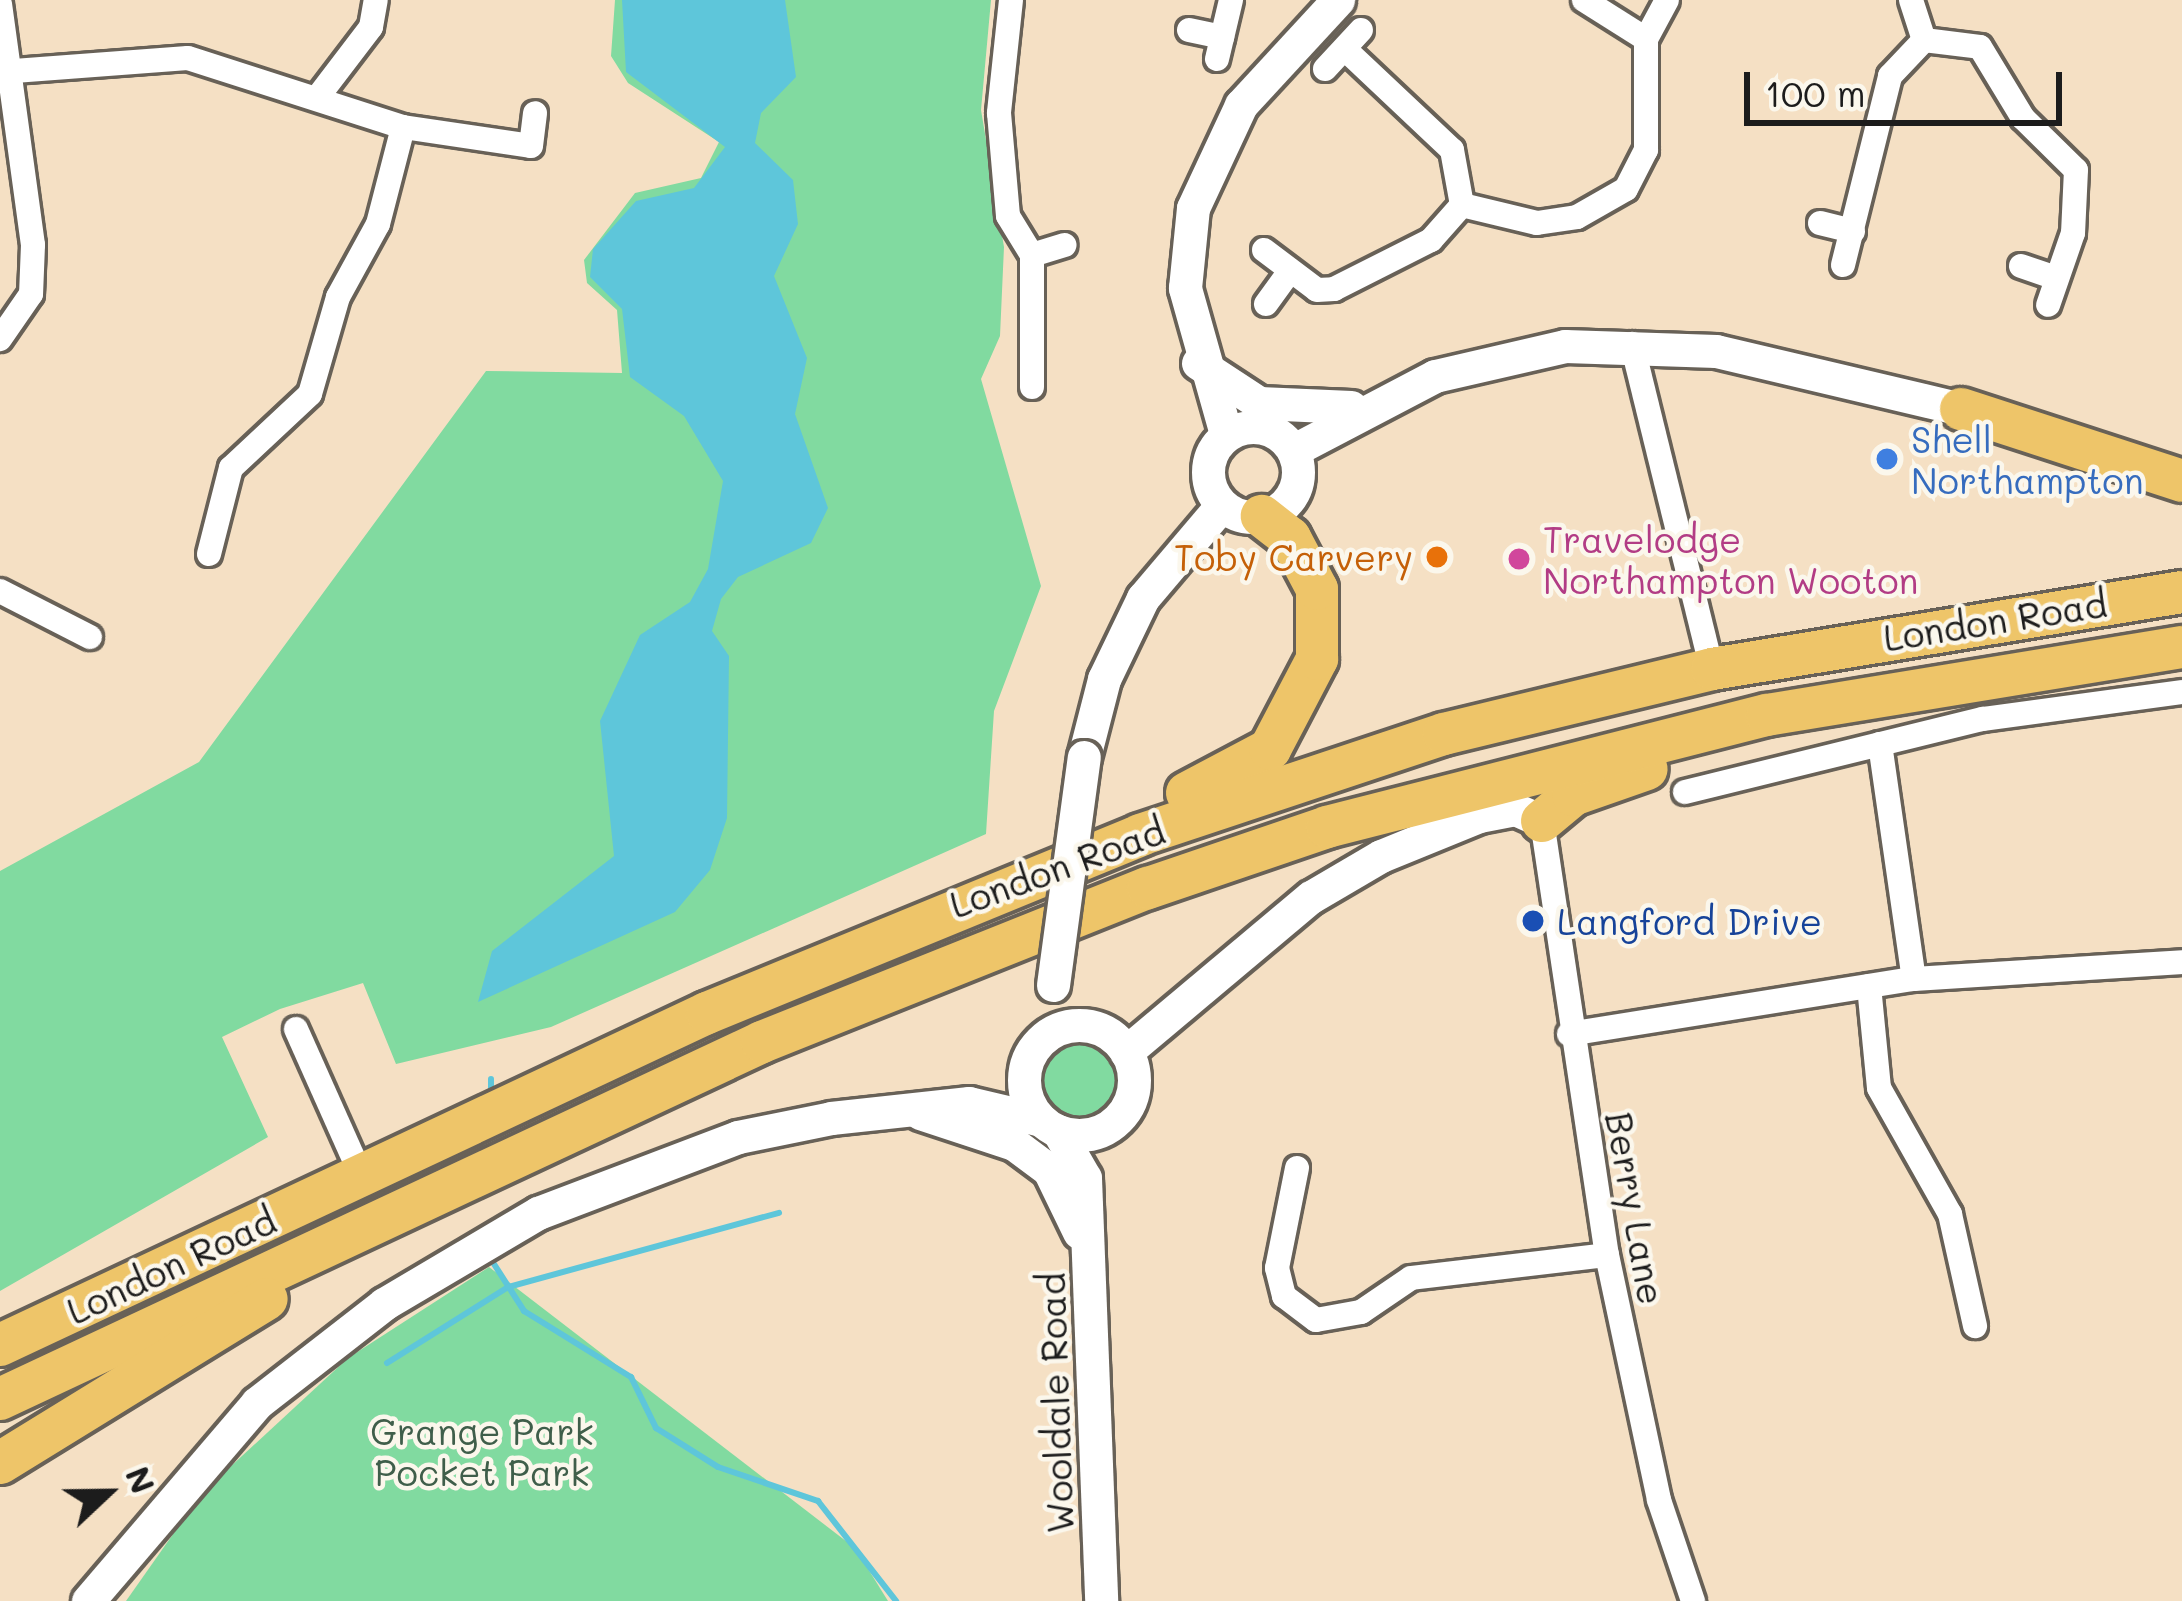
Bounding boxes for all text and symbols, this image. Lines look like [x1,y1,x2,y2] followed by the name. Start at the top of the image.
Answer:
[1750,48,2068,122] scale bar
[1765,69,1866,116] text: 100 m
[1911,416,2144,501] place label: Shell Northampton
[1874,446,1900,472] marker: Shell Northampton
[1543,516,1919,601] place label: Travelodge Northampton Wooton
[1174,535,1413,579] place label: Toby Carvery
[1424,544,1450,570] marker: Toby Carvery
[1506,546,1532,572] marker: Travelodge Northampton Wooton
[1880,581,2110,659] street label: London Road
[944,808,1170,926] street label: London Road
[1557,899,1822,943] place label: Langford Drive
[1520,908,1546,934] marker: Langford Drive
[1598,1108,1674,1308] street label: Berry Lane
[60,1198,282,1332] street label: London Road
[1029,1272,1081,1534] street label: Wooldale Road
[370,1408,594,1493] park label: Grange Park Pocket Park
[48,1433,168,1553] north arrow
[117,1460,166,1499] text: N

